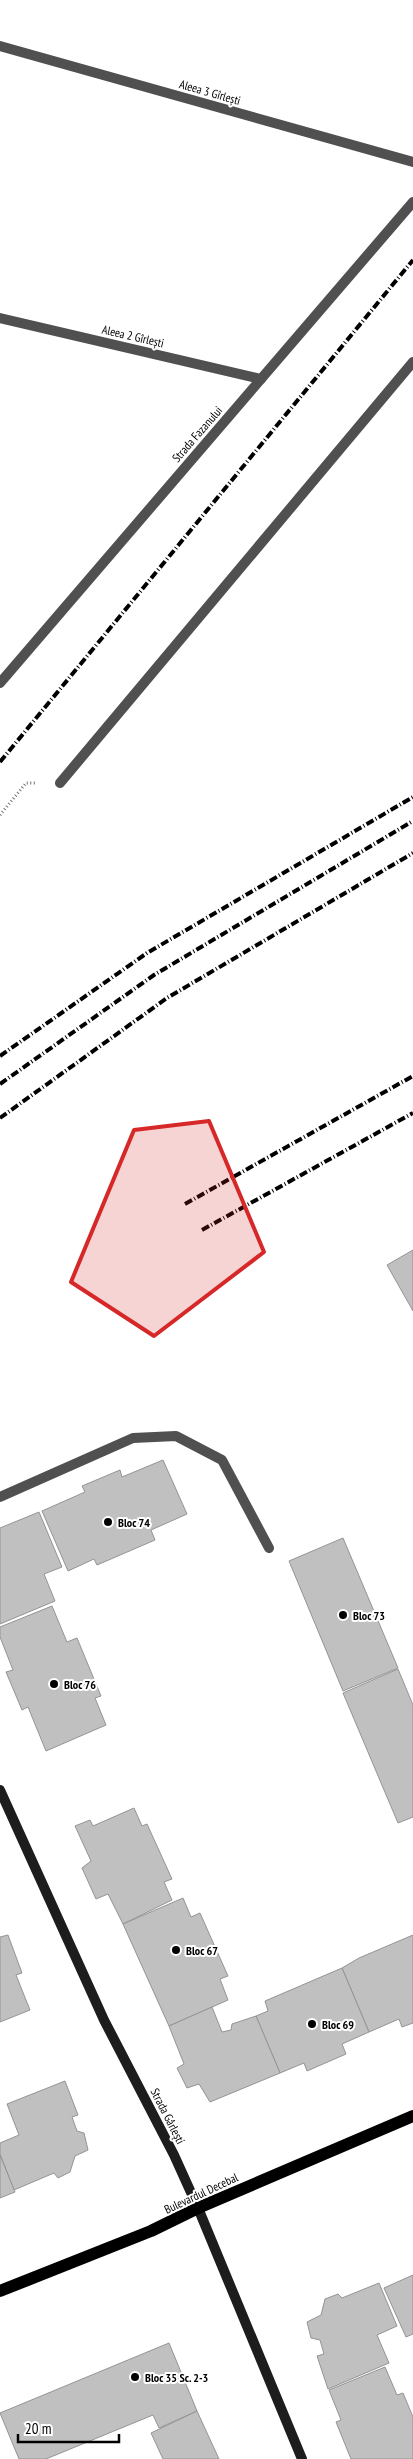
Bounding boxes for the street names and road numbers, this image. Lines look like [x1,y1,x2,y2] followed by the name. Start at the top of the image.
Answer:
[178,76,242,108] street label: Aleea 3 Gîrlești
[101,322,165,350] street label: Aleea 2 Gîrlești
[169,403,225,465] street label: Strada Fazanului
[148,2086,188,2146] street label: Strada Gârlești
[162,2169,241,2217] street label: Bulevardul Decebal

